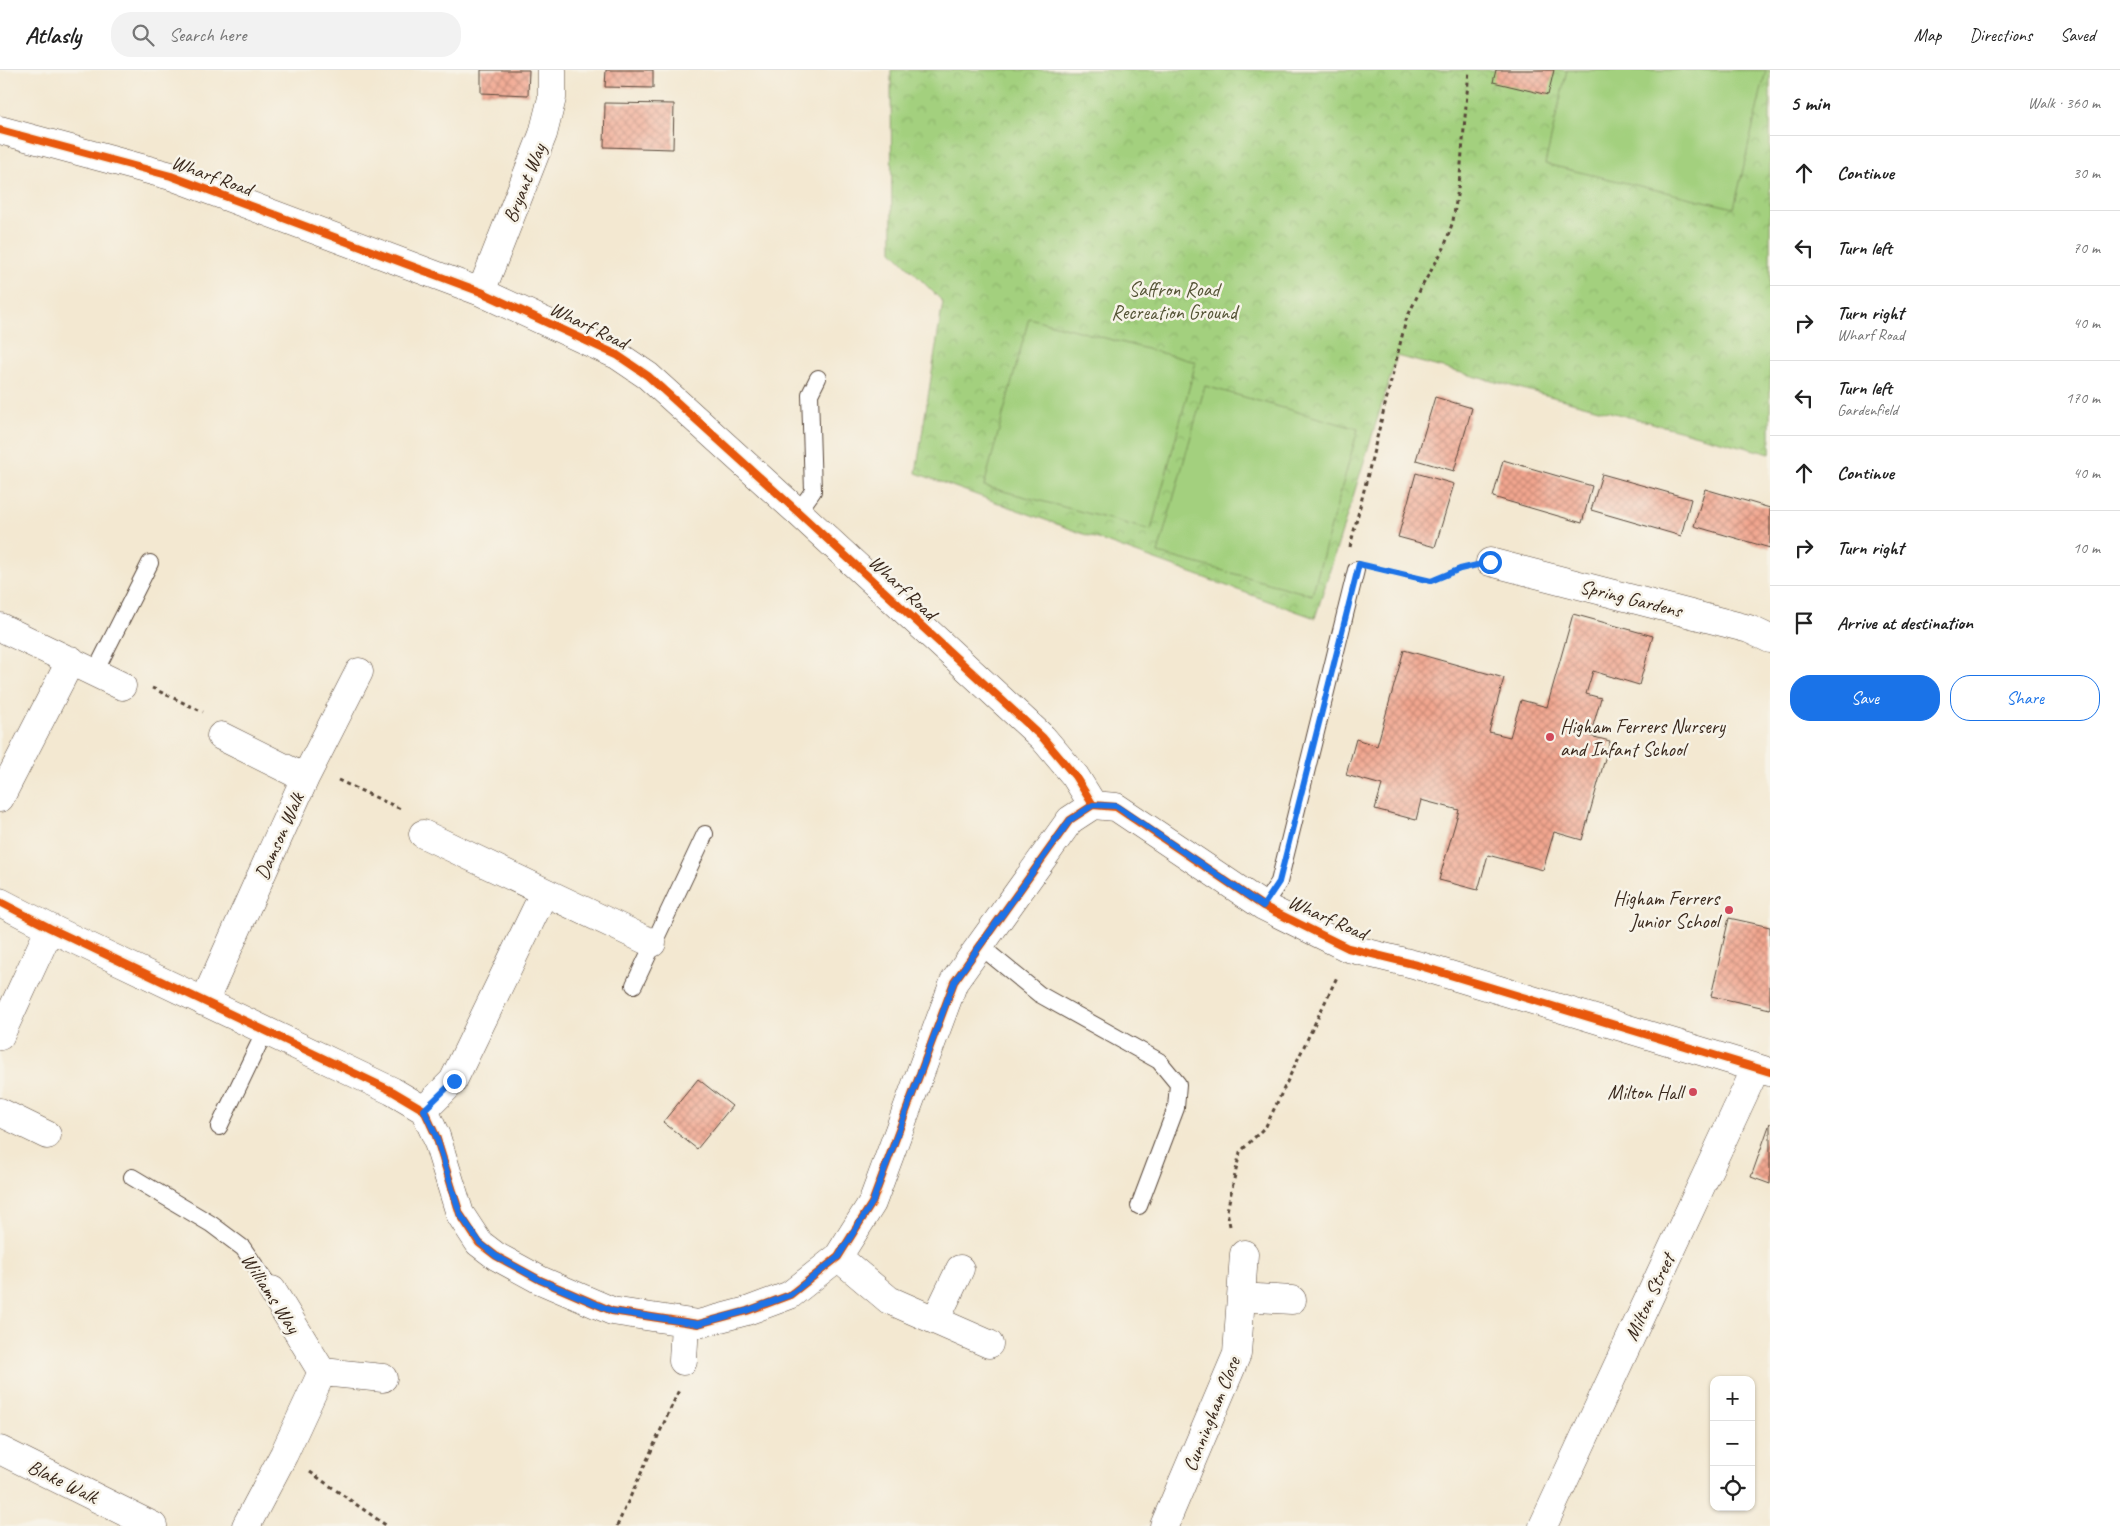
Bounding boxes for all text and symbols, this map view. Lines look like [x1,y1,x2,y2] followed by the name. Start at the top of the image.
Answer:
[111,12,461,57] search box
[25,20,81,50] text: Atlasly
[129,21,157,49] icon: search
[169,23,246,47] text: Search here
[1914,24,1941,46] text: Map
[1969,24,2032,46] text: Directions
[2060,24,2095,46] text: Saved
[1790,90,1830,116] text: 5 min
[2028,93,2100,113] text: Walk · 360 m
[497,139,552,226] street label: Bryant Way
[168,149,258,203] street label: Wharf Road
[1790,159,1818,187] icon: ahead
[1837,161,1894,185] text: Continue
[2073,163,2100,183] text: 30 m
[1790,234,1818,262] icon: left
[1837,236,1892,260] text: Turn left
[2073,238,2100,258] text: 70 m
[1111,277,1240,325] park label: Saffron Road Recreation Ground
[546,296,635,356] street label: Wharf Road
[1837,301,1904,325] text: Turn right
[1790,309,1818,337] icon: right
[2073,313,2100,333] text: 40 m
[1837,325,1904,345] text: Wharf Road
[1837,376,1892,400] text: Turn left
[1790,384,1818,412] icon: left
[2066,388,2100,408] text: 170 m
[1837,400,1898,420] text: Gardenfield
[1790,459,1818,487] icon: ahead
[1837,461,1894,485] text: Continue
[2073,463,2100,483] text: 40 m
[1790,534,1818,562] icon: right
[1837,536,1904,560] text: Turn right
[2073,538,2100,558] text: 10 m
[863,550,944,627] street label: Wharf Road
[1479,551,1502,574] route start
[1577,574,1687,624] street label: Spring Gardens
[1790,609,1818,637] icon: arrive
[1837,611,1973,635] text: Arrive at destination
[1790,675,1940,721] button: Save
[1950,675,2100,721] button: Share
[1560,714,1726,762] place label: Higham Ferrers Nursery and Infant School
[1544,731,1556,743] marker: Higham Ferrers Nursery and Infant School
[249,787,310,884] street label: Damson Walk
[1613,886,1723,934] place label: Higham Ferrers Junior School
[1284,889,1374,947] street label: Wharf Road
[1723,904,1735,916] marker: Higham Ferrers Junior School
[443,1070,466,1093] route end
[1608,1080,1687,1105] place label: Milton Hall
[1687,1086,1699,1098] marker: Milton Hall
[1619,1247,1682,1345] street label: Milton Street
[236,1249,306,1339] street label: Williams Way
[1177,1352,1246,1475] street label: Cunningham Close
[1710,1376,1755,1511] map controls
[1710,1376,1755,1421] button: +
[1710,1421,1755,1466] button: −
[24,1454,103,1510] street label: Blake Walk
[1710,1466,1755,1511] button: locate

